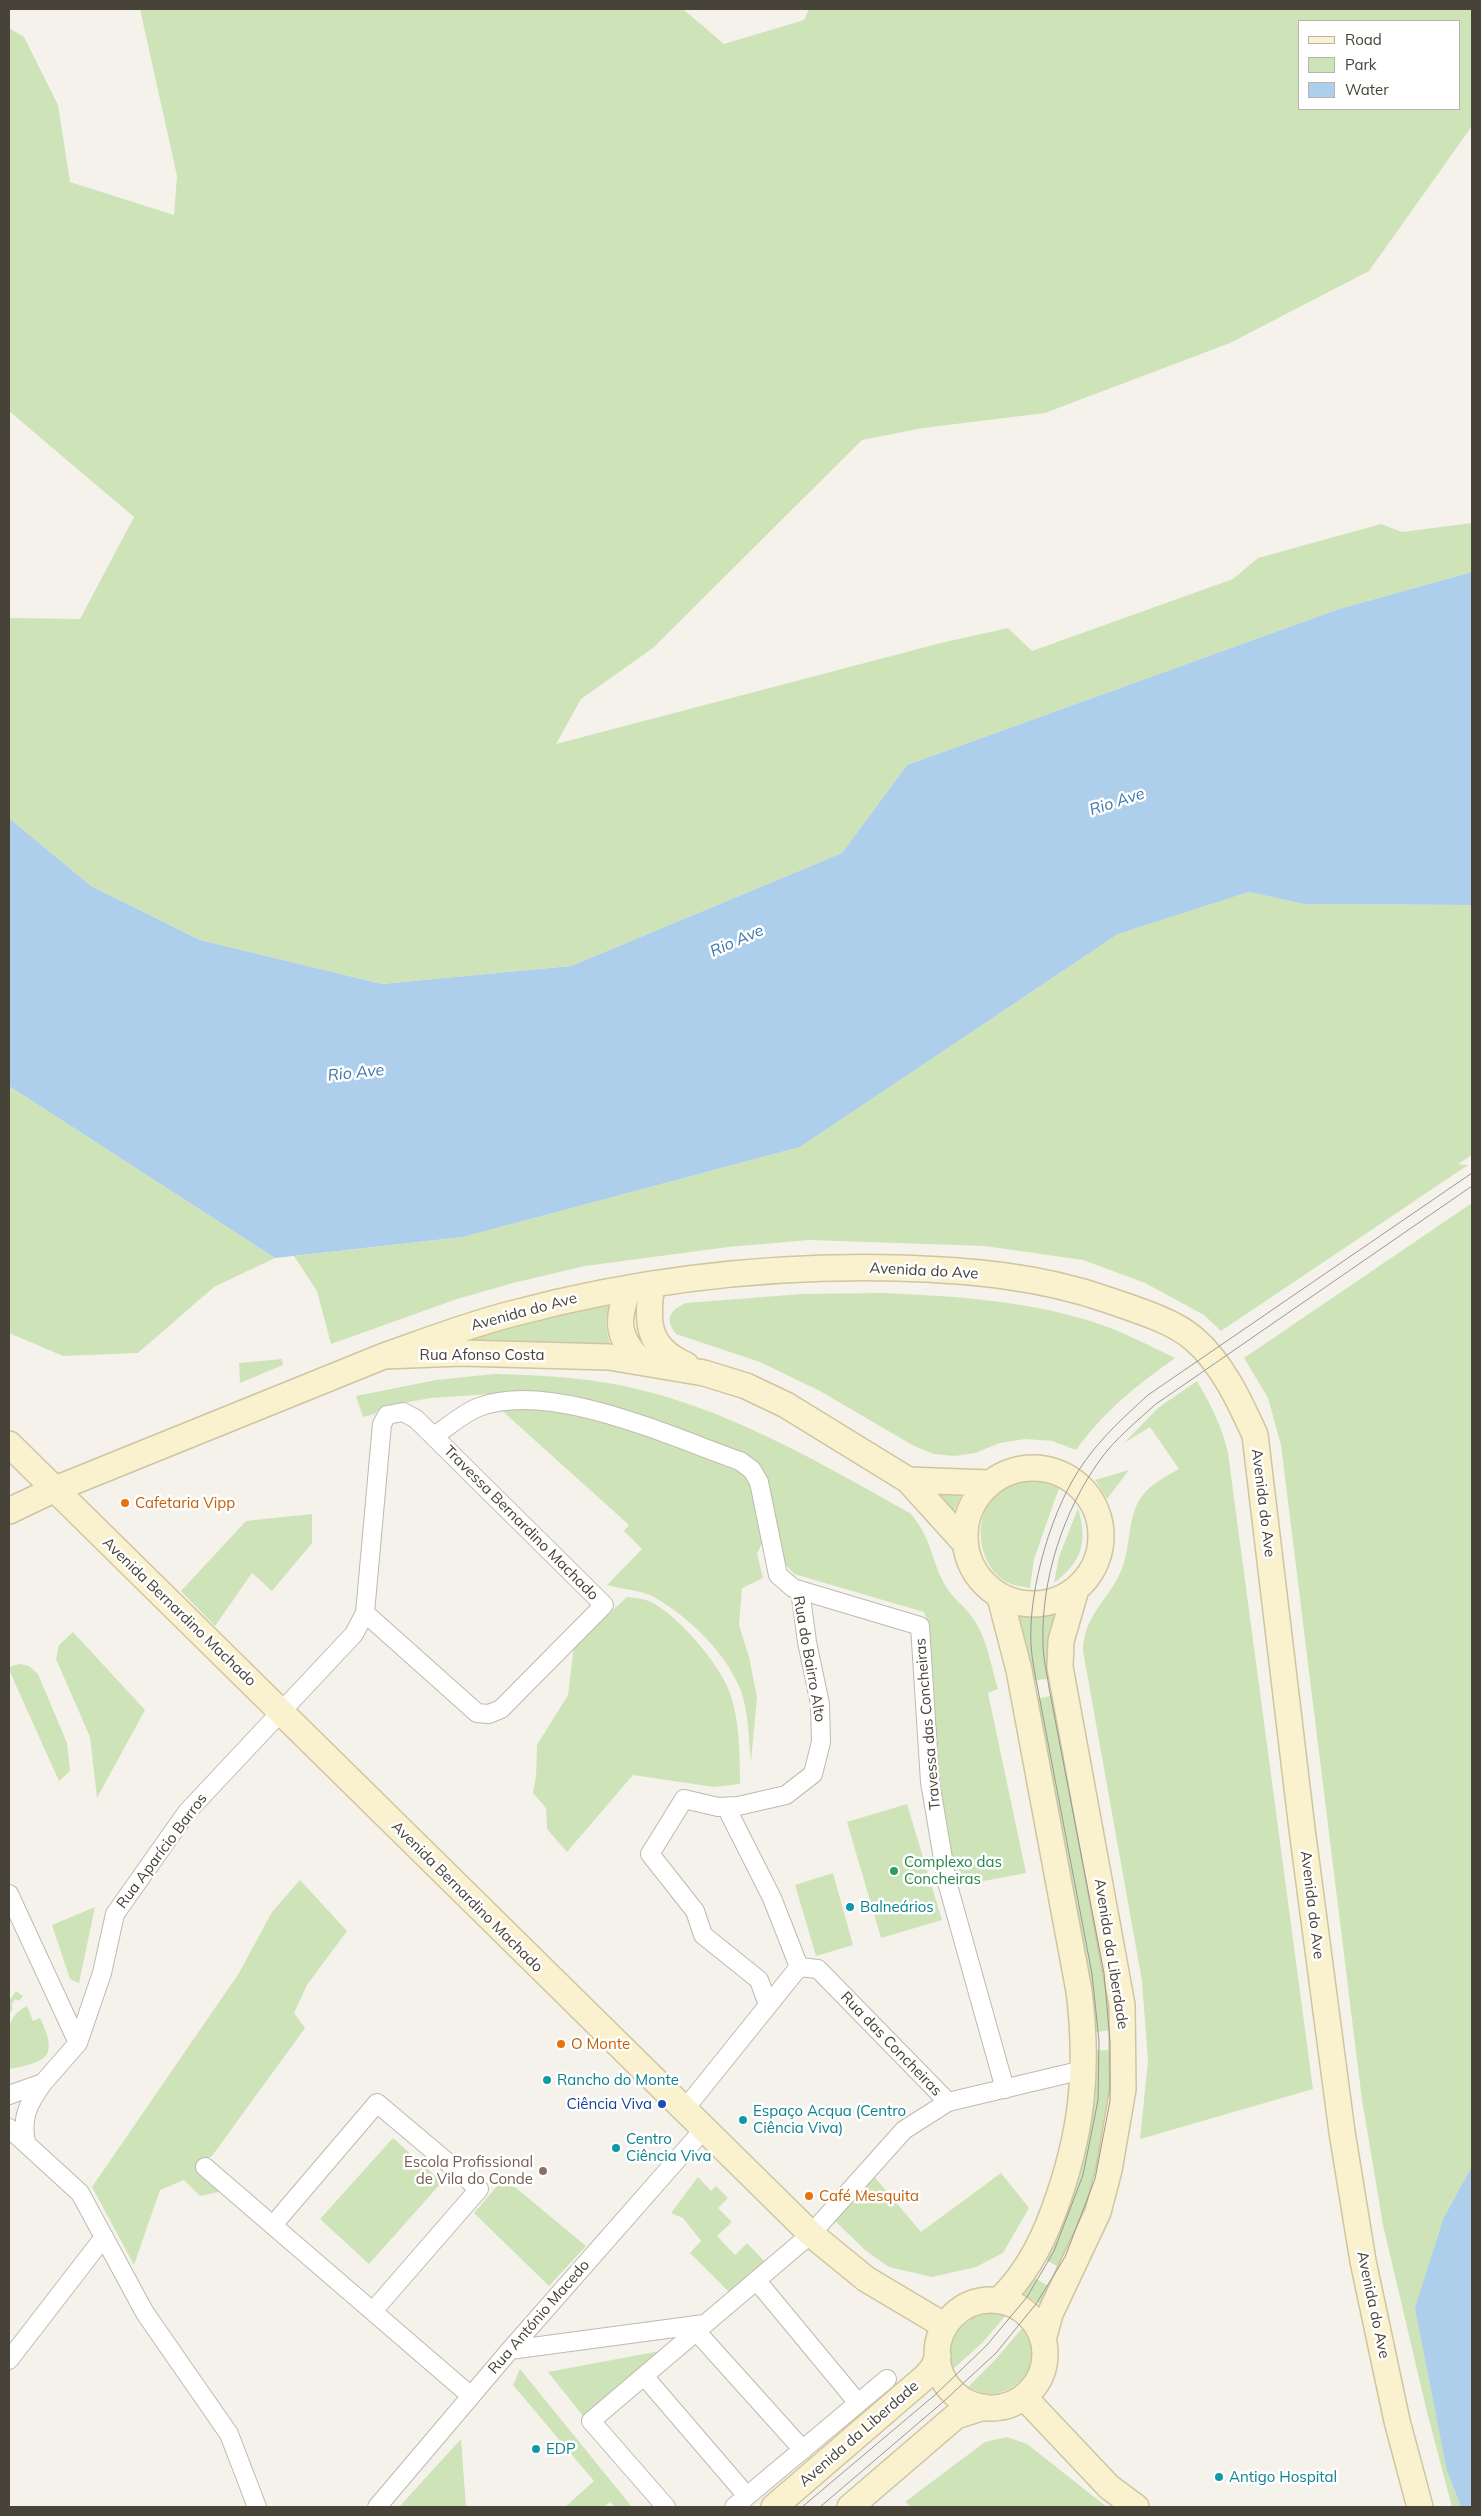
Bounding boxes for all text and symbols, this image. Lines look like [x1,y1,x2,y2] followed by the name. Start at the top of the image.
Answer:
[1298,20,1461,110] legend
[1345,30,1382,49] text: Road
[1345,55,1377,74] text: Park
[1345,80,1389,99] text: Water
[1087,784,1147,820] water label: Rio Ave
[707,921,767,961] water label: Rio Ave
[327,1060,385,1086] water label: Rio Ave
[869,1259,979,1283] street label: Avenida do Ave
[469,1289,579,1335] street label: Avenida do Ave
[420,1346,544,1364] street label: Rua Afonso Costa
[440,1442,602,1604] street label: Travessa Bernardino Machado
[1247,1448,1279,1558] street label: Avenida do Ave
[135,1494,235,1512] place label: Cafetaria Vipp
[119,1497,131,1509] marker: Cafetaria Vipp
[99,1534,259,1690] street label: Avenida Bernardino Machado
[789,1595,829,1723] street label: Rua do Bairro Alto
[912,1637,944,1811] street label: Travessa das Concheiras
[113,1790,211,1912] street label: Rua Aparício Barros
[388,1818,546,1976] street label: Avenida Bernardino Machado
[1296,1850,1328,1960] street label: Avenida do Ave
[904,1853,1002,1888] place label: Complexo das Concheiras
[888,1865,900,1877] marker: Complexo das Concheiras
[1090,1877,1132,2031] street label: Avenida da Liberdade
[860,1898,934,1916] place label: Balneários
[844,1901,856,1913] marker: Balneários
[837,1988,945,2100] street label: Rua das Concheiras
[571,2035,630,2053] place label: O Monte
[555,2038,567,2050] marker: O Monte
[557,2071,679,2089] place label: Rancho do Monte
[541,2074,553,2086] marker: Rancho do Monte
[566,2095,652,2113] place label: Ciência Viva
[656,2098,668,2110] marker: Ciência Viva
[753,2102,906,2137] place label: Espaço Acqua (Centro Ciência Viva)
[737,2114,749,2126] marker: Espaço Acqua (Centro Ciência Viva)
[626,2130,712,2165] place label: Centro Ciência Viva
[610,2142,622,2154] marker: Centro Ciência Viva
[404,2153,533,2188] place label: Escola Profissional de Vila do Conde
[537,2165,549,2177] marker: Escola Profissional de Vila do Conde
[819,2187,919,2205] place label: Café Mesquita
[803,2190,815,2202] marker: Café Mesquita
[1353,2250,1393,2360] street label: Avenida do Ave
[485,2256,593,2378] street label: Rua António Macedo
[796,2377,922,2491] street label: Avenida da Liberdade
[546,2440,576,2458] place label: EDP
[530,2443,542,2455] marker: EDP
[1229,2468,1337,2486] place label: Antigo Hospital
[1213,2471,1225,2483] marker: Antigo Hospital

